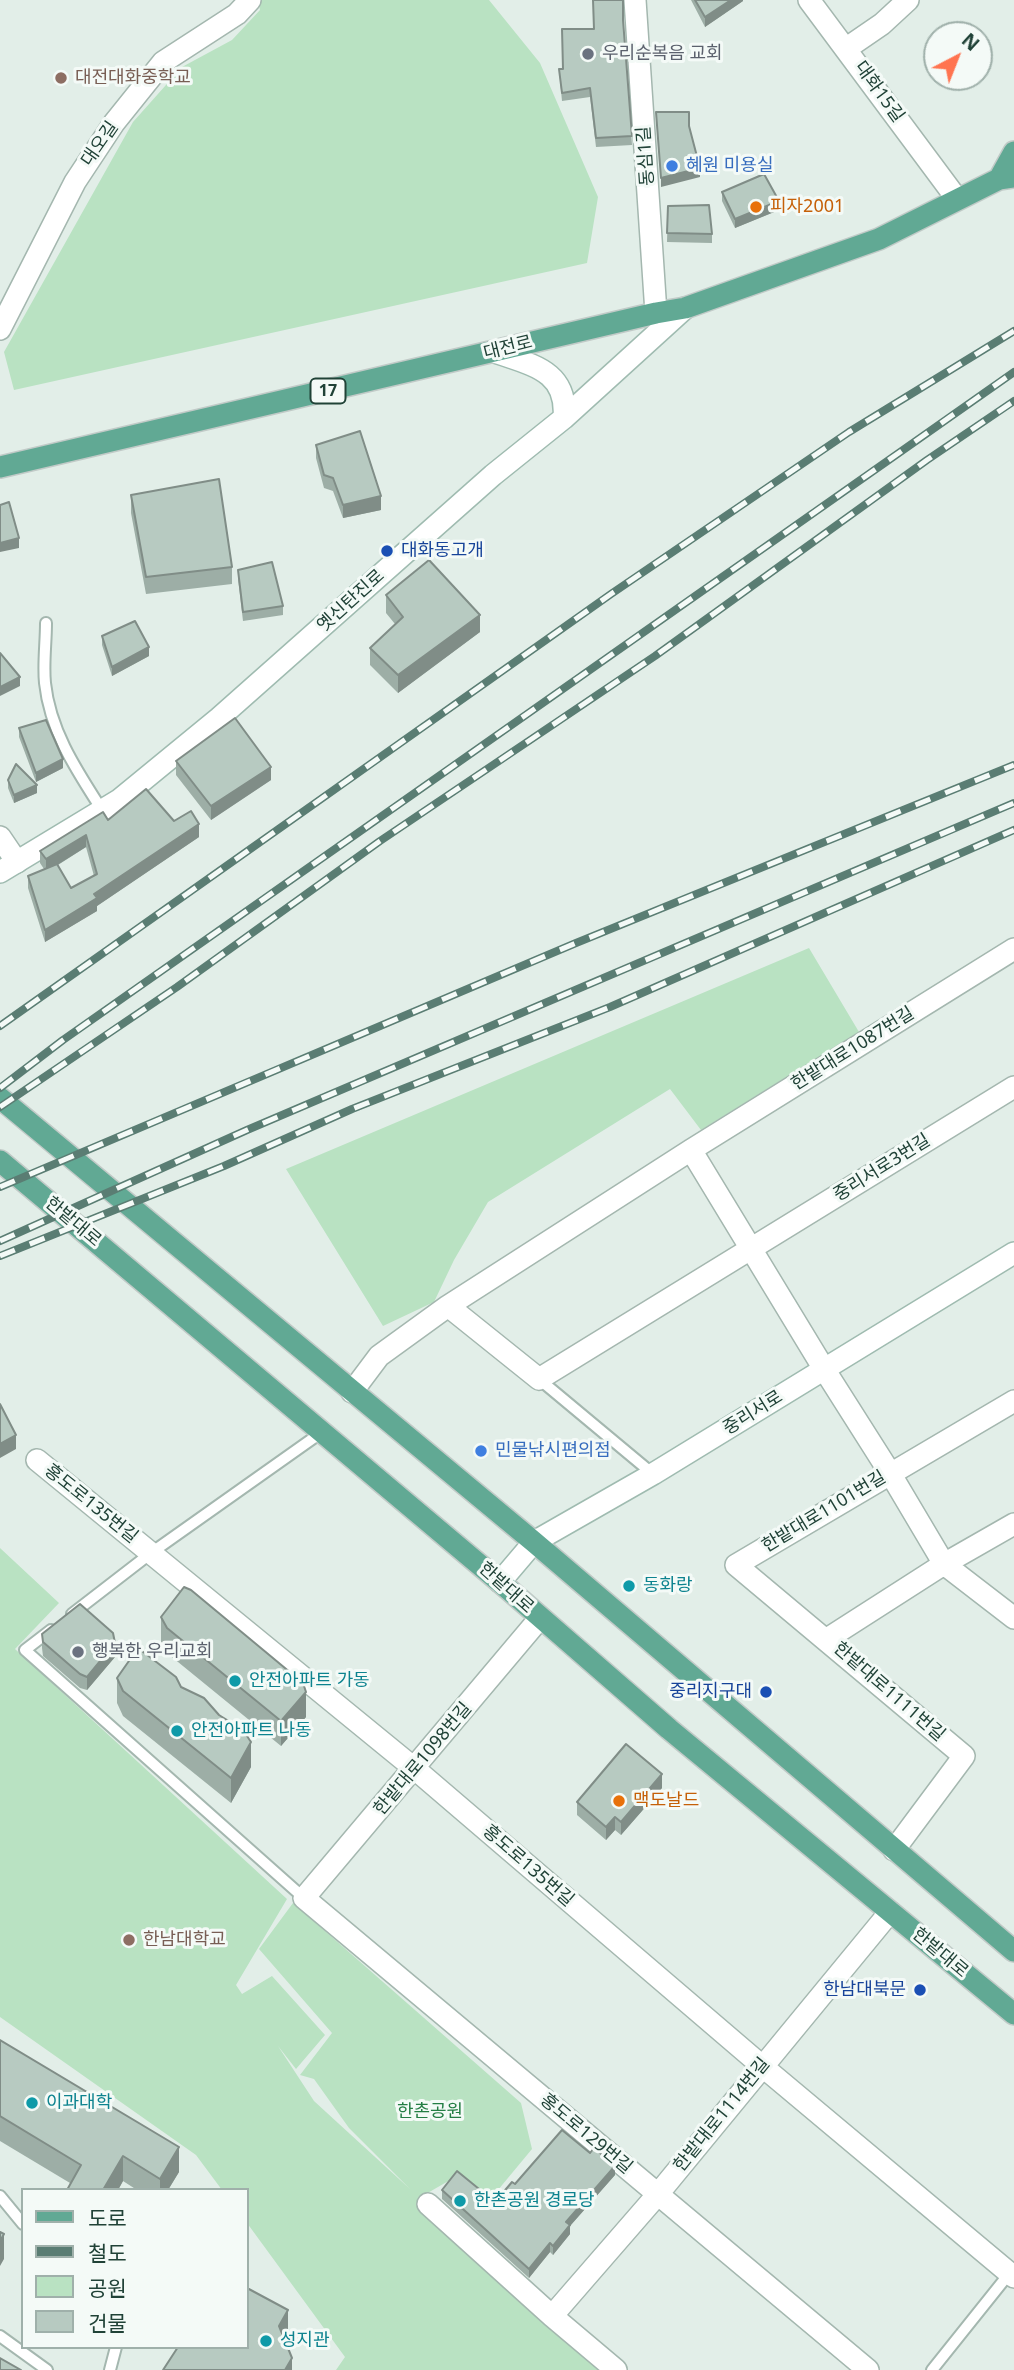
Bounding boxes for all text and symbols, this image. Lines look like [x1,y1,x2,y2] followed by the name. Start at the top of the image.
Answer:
[923,21,993,91] north arrow
[956,27,985,57] text: N
[602,43,723,65] place label: 우리순복음 교회
[580,46,596,62] marker: 우리순복음 교회
[850,57,908,127] street label: 대화15길
[75,67,191,89] place label: 대전대화중학교
[53,70,69,86] marker: 대전대화중학교
[77,117,123,171] street label: 대오길
[633,125,659,187] street label: 동심1길
[686,155,773,177] place label: 혜원 미용실
[664,158,680,174] marker: 혜원 미용실
[770,196,844,218] place label: 피자2001
[748,199,764,215] marker: 피자2001
[481,332,535,364] street label: 대전로
[310,378,346,404] road number: 17
[401,540,484,562] place label: 대화동고개
[379,543,395,559] marker: 대화동고개
[313,565,389,637] street label: 옛신탄진로
[788,1003,918,1095] street label: 한밭대로1087번길
[830,1130,934,1206] street label: 중리서로3번길
[41,1192,105,1252] street label: 한밭대로
[719,1386,787,1440] street label: 중리서로
[495,1440,611,1462] place label: 민물낚시편의점
[473,1443,489,1459] marker: 민물낚시편의점
[40,1460,142,1548] street label: 홍도로135번길
[758,1467,890,1557] street label: 한밭대로1101번길
[474,1558,538,1618] street label: 한밭대로
[643,1575,693,1597] place label: 동화랑
[621,1578,637,1594] marker: 동화랑
[829,1638,949,1746] street label: 한밭대로1111번길
[92,1641,213,1663] place label: 행복한 우리교회
[70,1644,86,1660] marker: 행복한 우리교회
[249,1670,370,1692] place label: 안전아파트 가동
[227,1673,243,1689] marker: 안전아파트 가동
[669,1681,752,1703] place label: 중리지구대
[758,1684,774,1700] marker: 중리지구대
[370,1698,476,1820] street label: 한밭대로1098번길
[191,1720,312,1742] place label: 안전아파트 나동
[169,1723,185,1739] marker: 안전아파트 나동
[633,1790,699,1812] place label: 맥도날드
[611,1793,627,1809] marker: 맥도날드
[478,1821,578,1911] street label: 홍도로135번길
[908,1923,972,1983] street label: 한밭대로
[143,1929,226,1951] place label: 한남대학교
[121,1932,137,1948] marker: 한남대학교
[823,1979,906,2001] place label: 한남대북문
[912,1982,928,1998] marker: 한남대북문
[669,2054,775,2176] street label: 한밭대로1114번길
[536,2089,636,2179] street label: 홍도로129번길
[46,2092,112,2114] place label: 이과대학
[24,2095,40,2111] marker: 이과대학
[397,2101,463,2123] park label: 한촌공원
[21,2188,248,2349] legend
[474,2190,595,2212] place label: 한촌공원 경로당
[452,2193,468,2209] marker: 한촌공원 경로당
[88,2204,127,2232] text: 도로
[88,2239,127,2267] text: 철도
[88,2274,127,2302] text: 공원
[88,2309,127,2337] text: 건물
[280,2330,330,2352] place label: 성지관
[258,2333,274,2349] marker: 성지관

